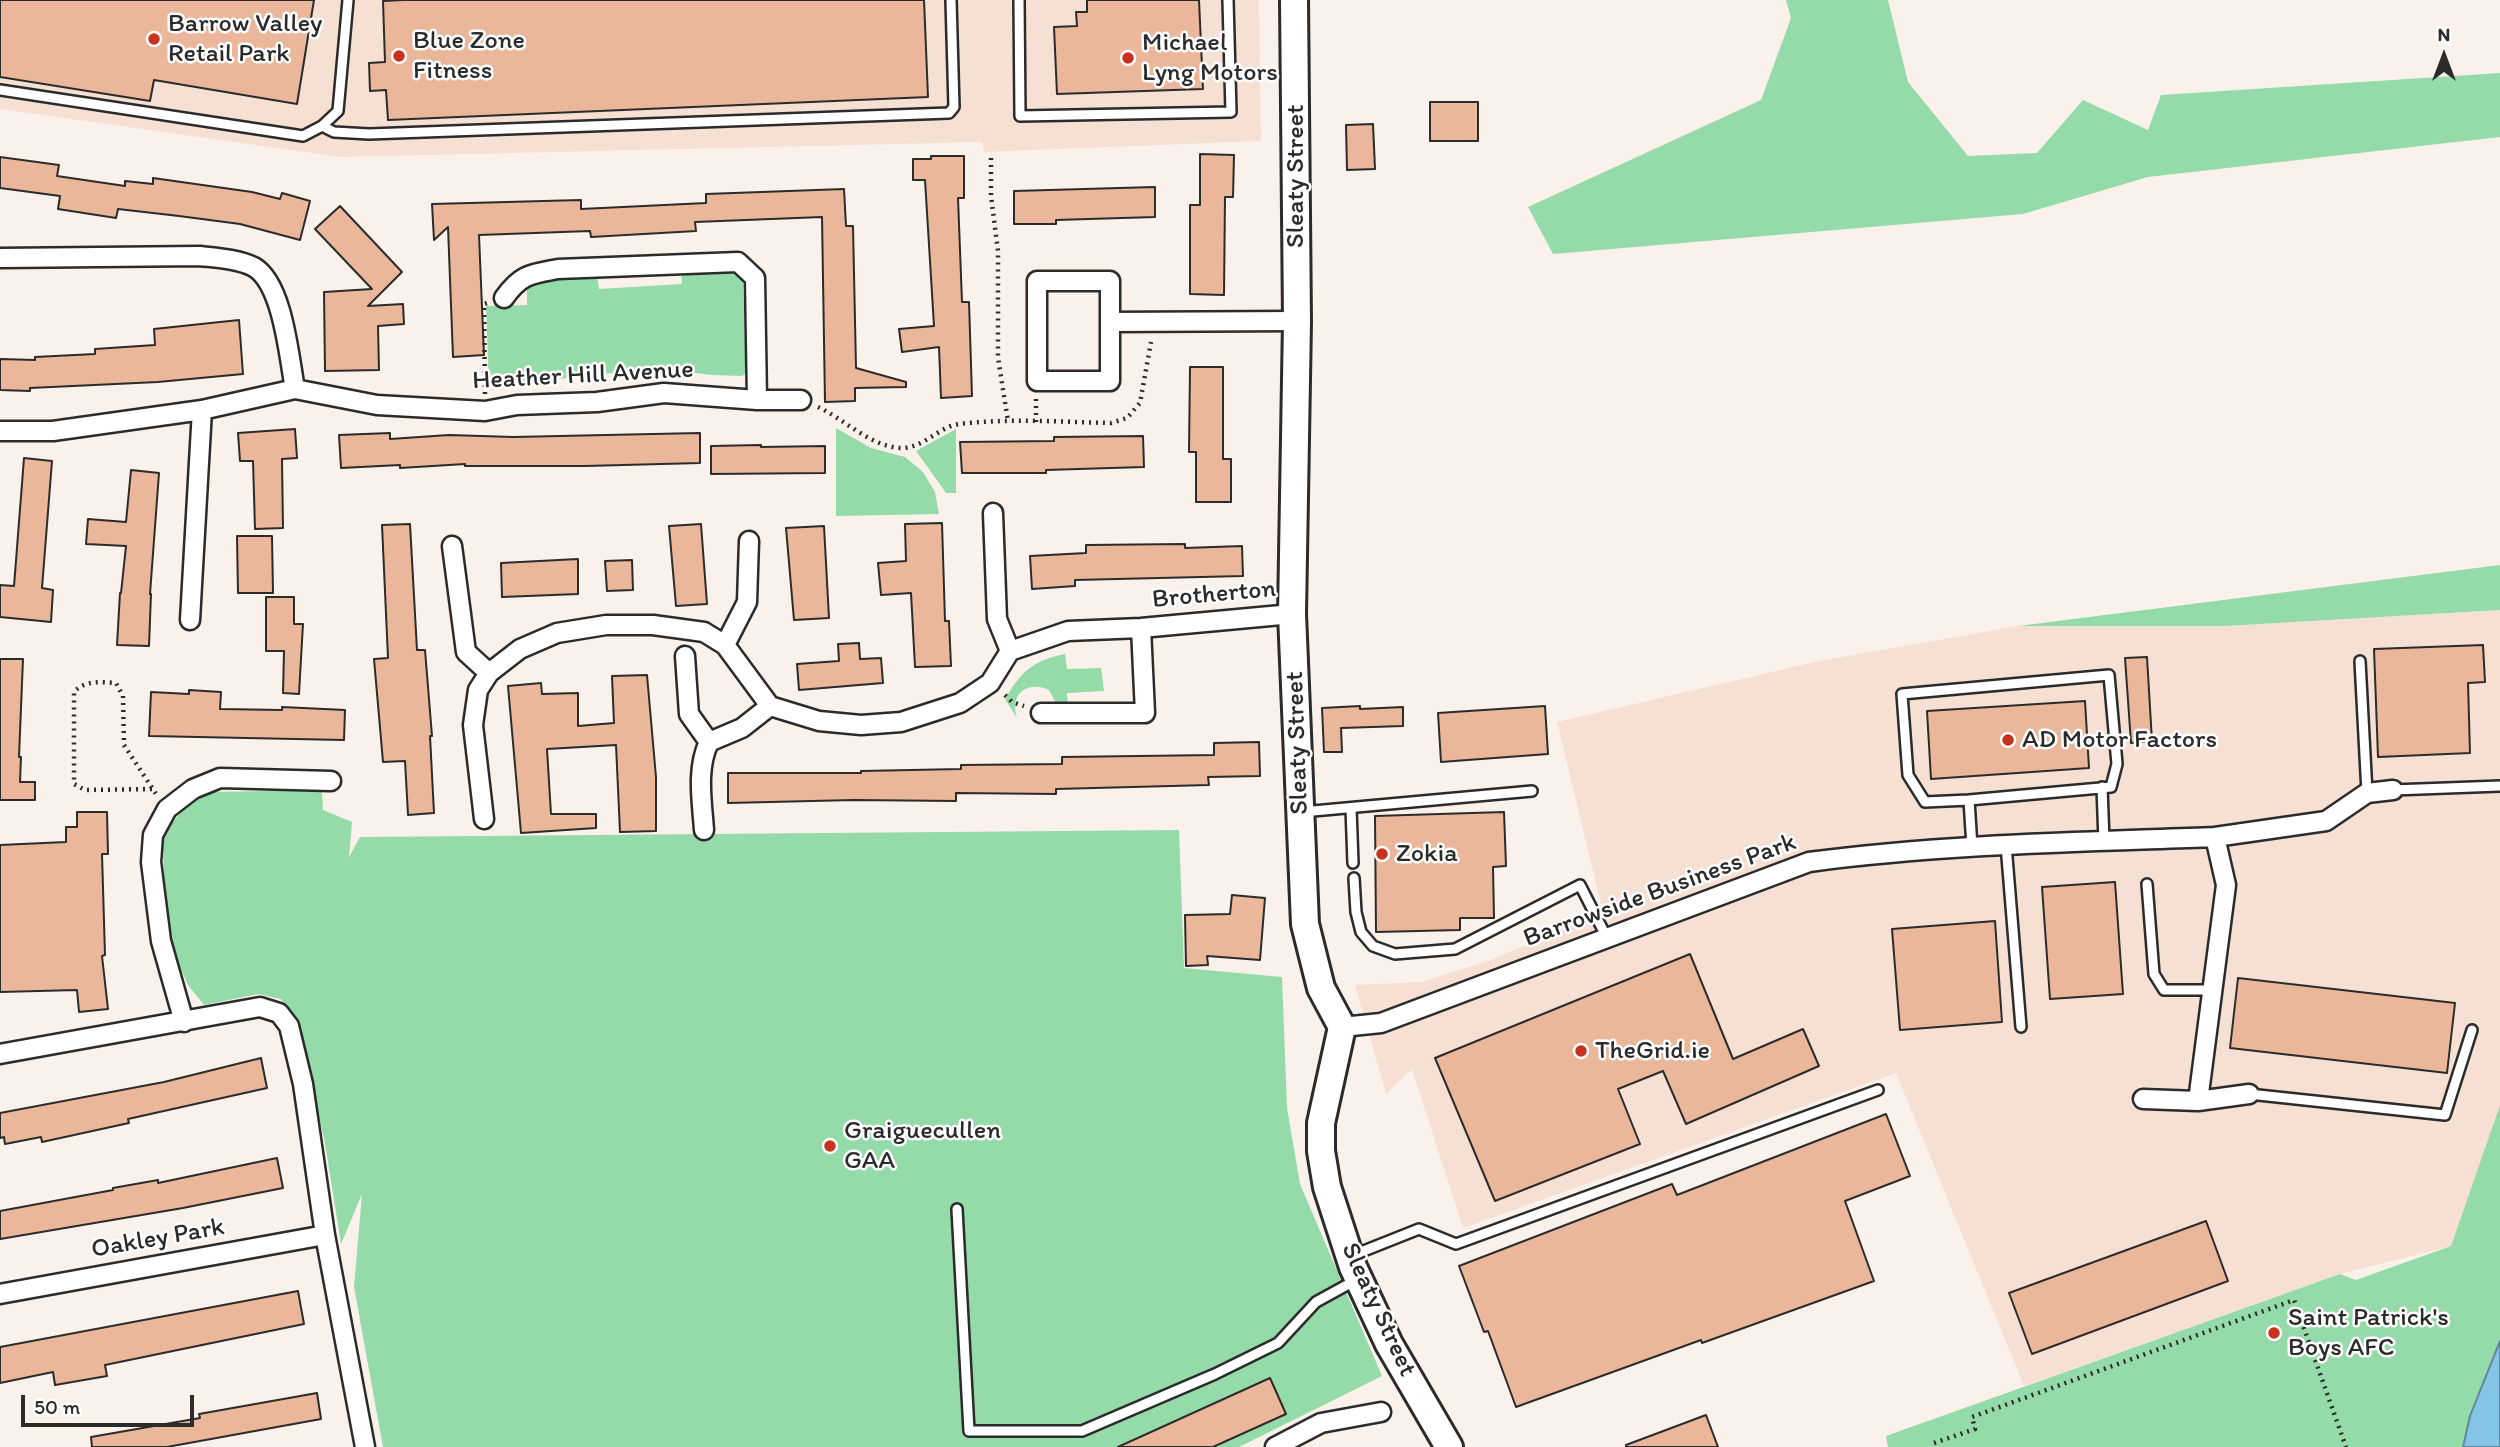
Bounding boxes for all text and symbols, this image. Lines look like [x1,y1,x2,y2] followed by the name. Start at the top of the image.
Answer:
[168,8,322,70] place label: Barrow Valley Retail Park
[2409,21,2479,91] north arrow
[2438,23,2450,46] text: N
[413,25,525,86] place label: Blue Zone Fitness
[1142,27,1278,88] place label: Michael Lyng Motors
[146,31,162,47] marker: Barrow Valley Retail Park
[391,48,407,64] marker: Blue Zone Fitness
[1120,50,1136,66] marker: Michael Lyng Motors
[1280,104,1312,248] street label: Sleaty Street
[472,355,694,397] street label: Heather Hill Avenue
[1151,574,1277,616] street label: Brotherton
[1280,671,1316,815] street label: Sleaty Street
[2022,724,2217,756] place label: AD Motor Factors
[2000,732,2016,748] marker: AD Motor Factors
[1519,827,1801,955] street label: Barrowside Business Park
[1396,838,1458,870] place label: Zokia
[1374,846,1390,862] marker: Zokia
[1595,1035,1710,1067] place label: TheGrid.ie
[1573,1043,1589,1059] marker: TheGrid.ie
[844,1115,1001,1176] place label: Graiguecullen GAA
[822,1138,838,1154] marker: Graiguecullen GAA
[89,1212,227,1266] street label: Oakley Park
[1333,1238,1423,1382] street label: Sleaty Street
[2288,1302,2449,1364] place label: Saint Patrick's Boys AFC
[2266,1325,2282,1341] marker: Saint Patrick's Boys AFC
[24,1380,198,1424] scale bar
[34,1394,80,1419] text: 50 m

